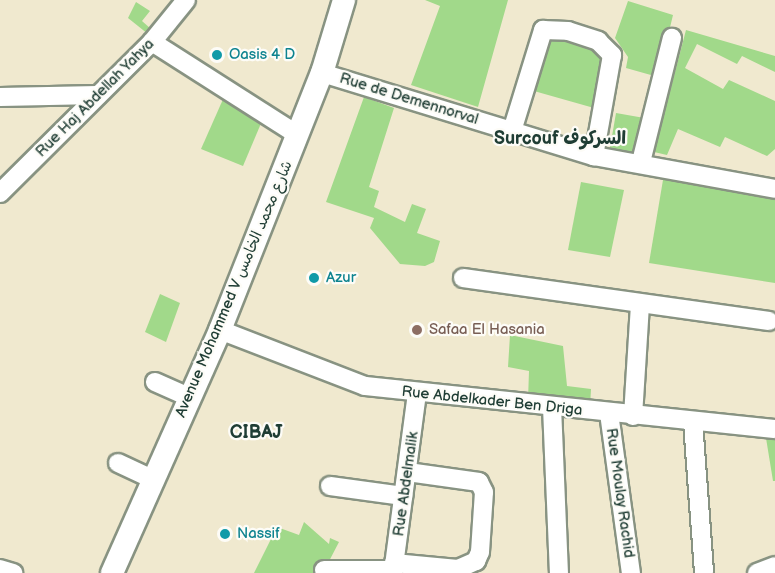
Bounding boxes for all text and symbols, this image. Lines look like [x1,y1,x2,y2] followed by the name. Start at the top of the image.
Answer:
[32,35,158,161] street label: Rue Haj Abdellah Yahya
[229,46,295,64] place label: Oasis 4 D
[210,48,224,62] marker: Oasis 4 D
[337,69,481,129] street label: Rue de Demennorval
[494,128,626,150] district label: Surcouf السركوف
[172,158,296,420] street label: Avenue Mohammed V شارع محمد الخامس
[326,269,356,287] place label: Azur
[307,271,321,285] marker: Azur
[429,321,545,339] place label: Safaa El Hasania
[410,323,424,337] marker: Safaa El Hasania
[401,383,583,419] street label: Rue Abdelkader Ben Driga
[230,422,282,444] district label: CIBAJ
[602,427,638,559] street label: Rue Moulay Rachid
[390,431,422,537] street label: Rue Abdelmalik
[237,525,280,543] place label: Nassif
[218,527,232,541] marker: Nassif

